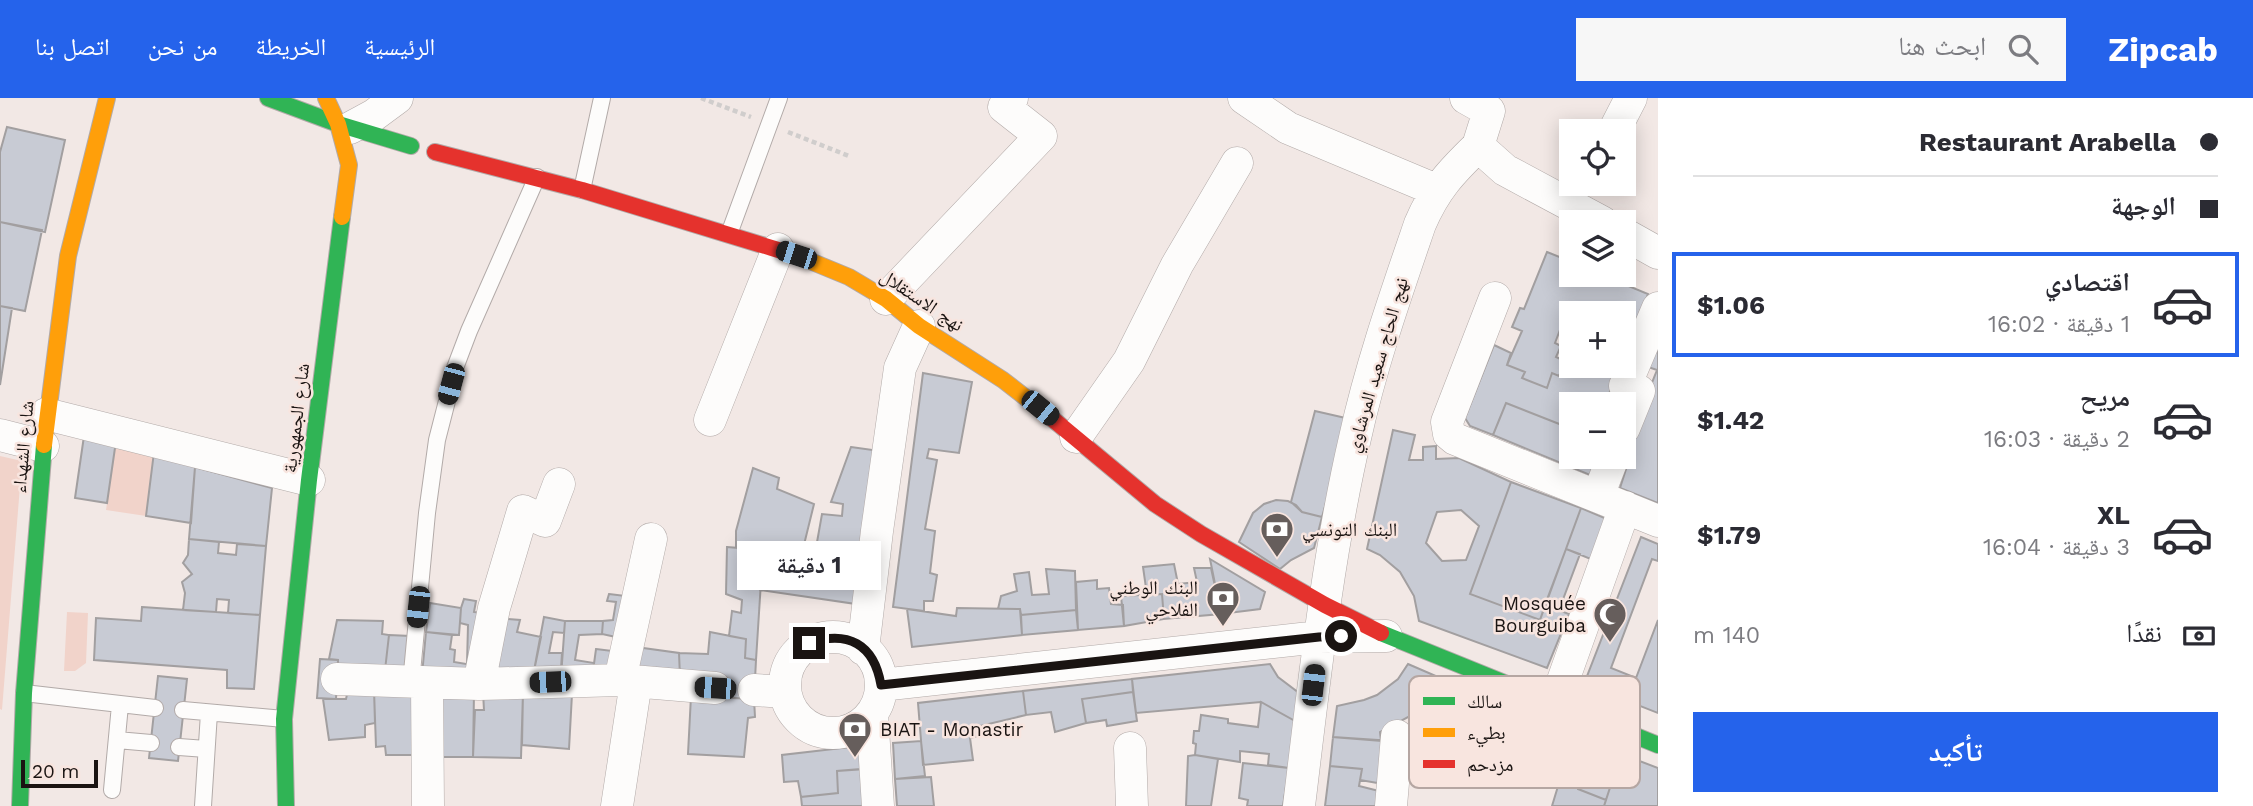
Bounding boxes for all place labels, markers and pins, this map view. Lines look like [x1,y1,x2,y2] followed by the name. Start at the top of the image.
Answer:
[1258,510,1296,559] bank icon: البنك التونسي
[1302,518,1397,544] place label: البنك التونسي
[1109,576,1198,624] place label: البنك الوطني الفلاحي
[1204,579,1242,628] bank icon: البنك الوطني الفلاحي
[1494,592,1586,637] place label: Mosquée Bourguiba
[1591,595,1629,644] mosque icon: Mosquée Bourguiba
[836,710,874,759] bank icon: BIAT - Monastir
[880,718,1023,741] place label: BIAT - Monastir

